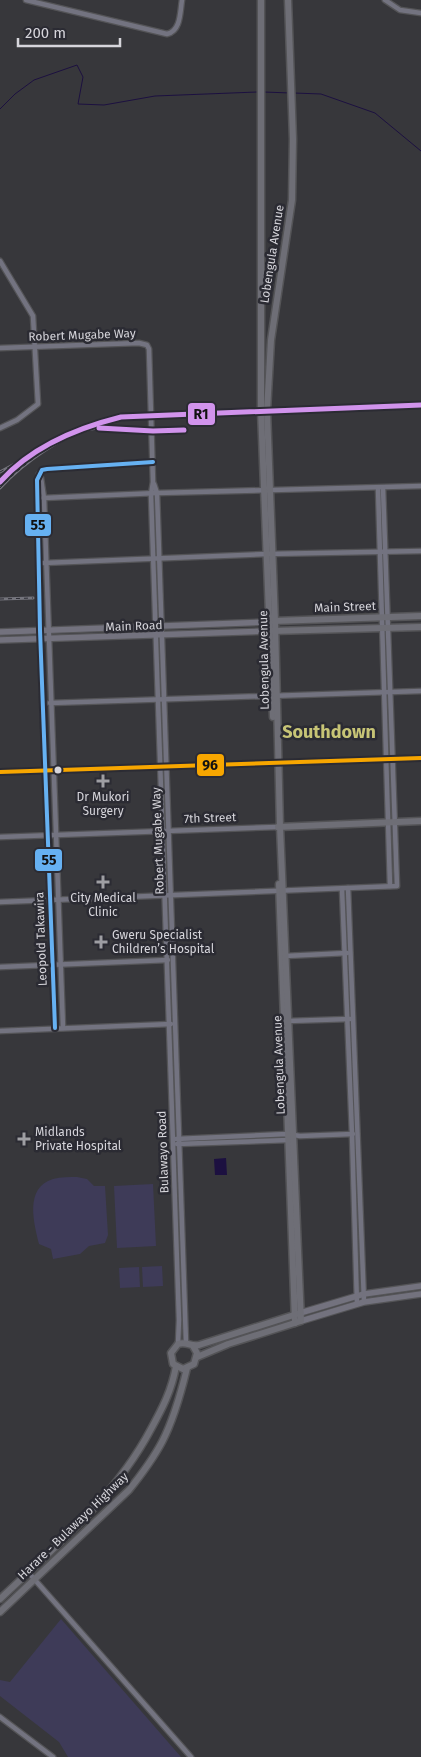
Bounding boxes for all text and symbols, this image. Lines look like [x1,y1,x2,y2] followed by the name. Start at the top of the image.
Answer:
[18,15,120,47] scale bar
[25,24,66,42] text: 200 m
[257,204,287,304] street label: Lobengula Avenue
[28,326,136,344] street label: Robert Mugabe Way
[187,402,216,426] line badge: R1
[194,406,208,423] text: R1
[24,513,52,537] line badge: 55
[31,517,46,534] text: 55
[314,599,377,615] street label: Main Street
[256,610,272,710] street label: Lobengula Avenue
[105,618,163,634] street label: Main Road
[282,721,376,743] district label: Southdown
[196,753,225,777] line badge: 96
[202,757,218,774] text: 96
[53,765,63,775] unlabelled marker
[96,774,110,788] marker: Dr Mukori Surgery
[149,787,167,895] street label: Robert Mugabe Way
[77,790,129,818] place label: Dr Mukori Surgery
[184,810,237,826] street label: 7th Street
[34,848,63,872] line badge: 55
[42,852,57,869] text: 55
[96,875,110,889] marker: City Medical Clinic
[70,891,136,919] place label: City Medical Clinic
[32,892,50,986] street label: Leopold Takawira
[112,928,215,956] place label: Gweru Specialist Children’s Hospital
[94,935,108,949] marker: Gweru Specialist Children’s Hospital
[270,1015,288,1115] street label: Lobengula Avenue
[155,1110,171,1194] street label: Bulawayo Road
[35,1125,122,1153] place label: Midlands Private Hospital
[17,1132,31,1146] marker: Midlands Private Hospital
[15,1469,131,1582] street label: Harare - Bulawayo Highway

